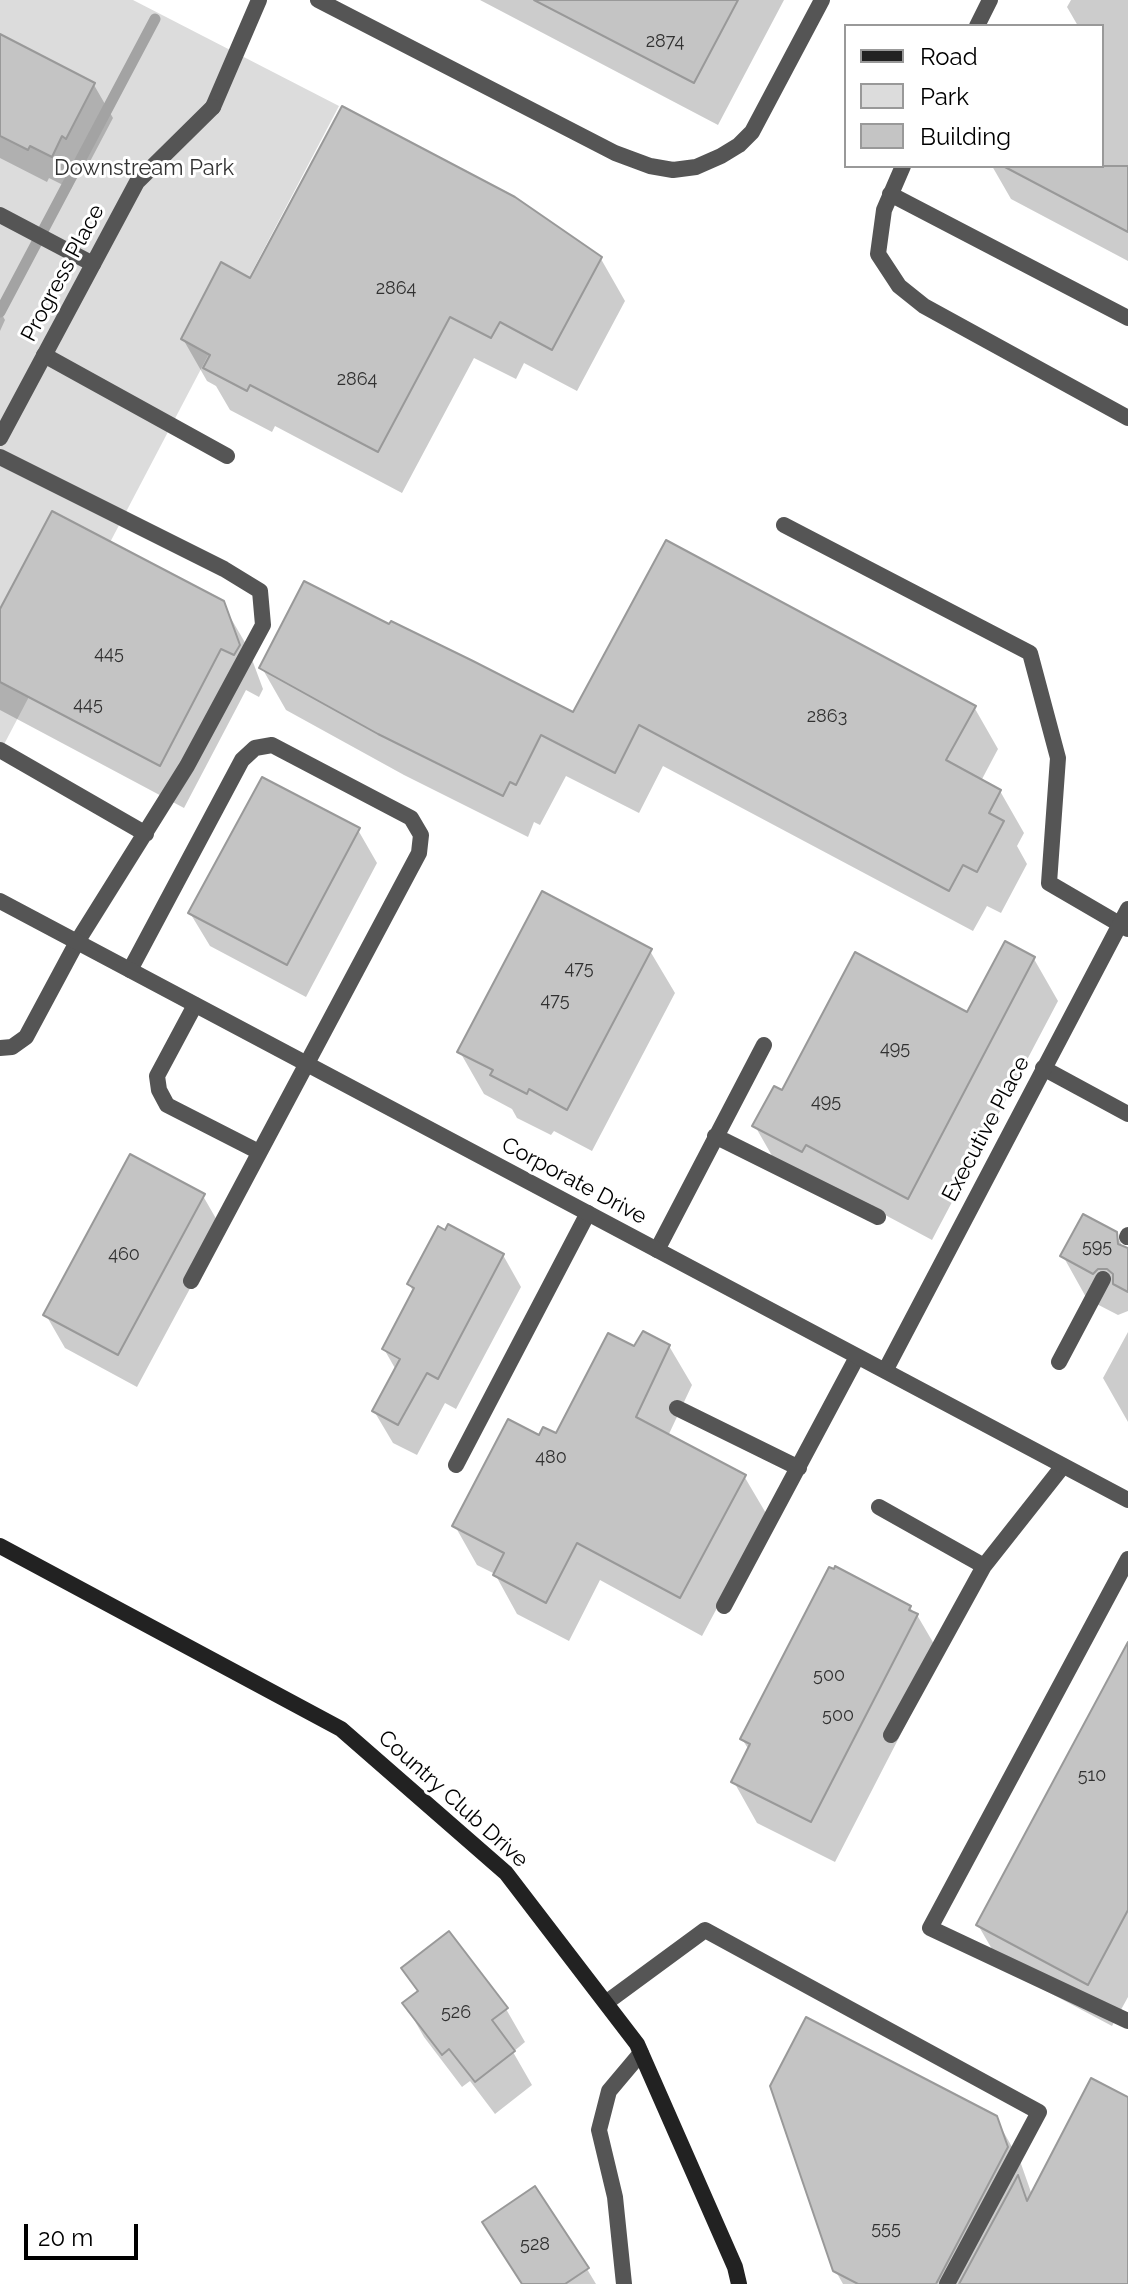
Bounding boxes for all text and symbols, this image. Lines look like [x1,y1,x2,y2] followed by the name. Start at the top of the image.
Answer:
[844,24,1104,168] legend
[646,31,684,53] house number: 2874
[920,42,978,71] text: Road
[920,82,969,111] text: Park
[920,122,1011,151] text: Building
[54,155,234,181] park label: Downstream Park
[16,200,110,346] street label: Progress Place
[376,278,416,300] house number: 2864
[337,369,377,391] house number: 2864
[94,643,124,665] house number: 445
[73,694,103,716] house number: 445
[807,706,847,728] house number: 2863
[565,958,593,980] house number: 475
[541,990,569,1012] house number: 475
[880,1038,910,1060] house number: 495
[937,1052,1035,1206] street label: Executive Place
[811,1091,841,1113] house number: 495
[497,1132,651,1230] street label: Corporate Drive
[1082,1236,1112,1258] house number: 595
[108,1244,140,1266] house number: 460
[535,1447,567,1469] house number: 480
[813,1665,845,1687] house number: 500
[822,1705,854,1727] house number: 500
[373,1725,533,1873] street label: Country Club Drive
[1078,1765,1106,1787] house number: 510
[441,2002,471,2024] house number: 526
[28,2208,142,2258] scale bar
[871,2218,901,2240] house number: 555
[38,2223,93,2252] text: 20 m
[520,2234,550,2256] house number: 528

